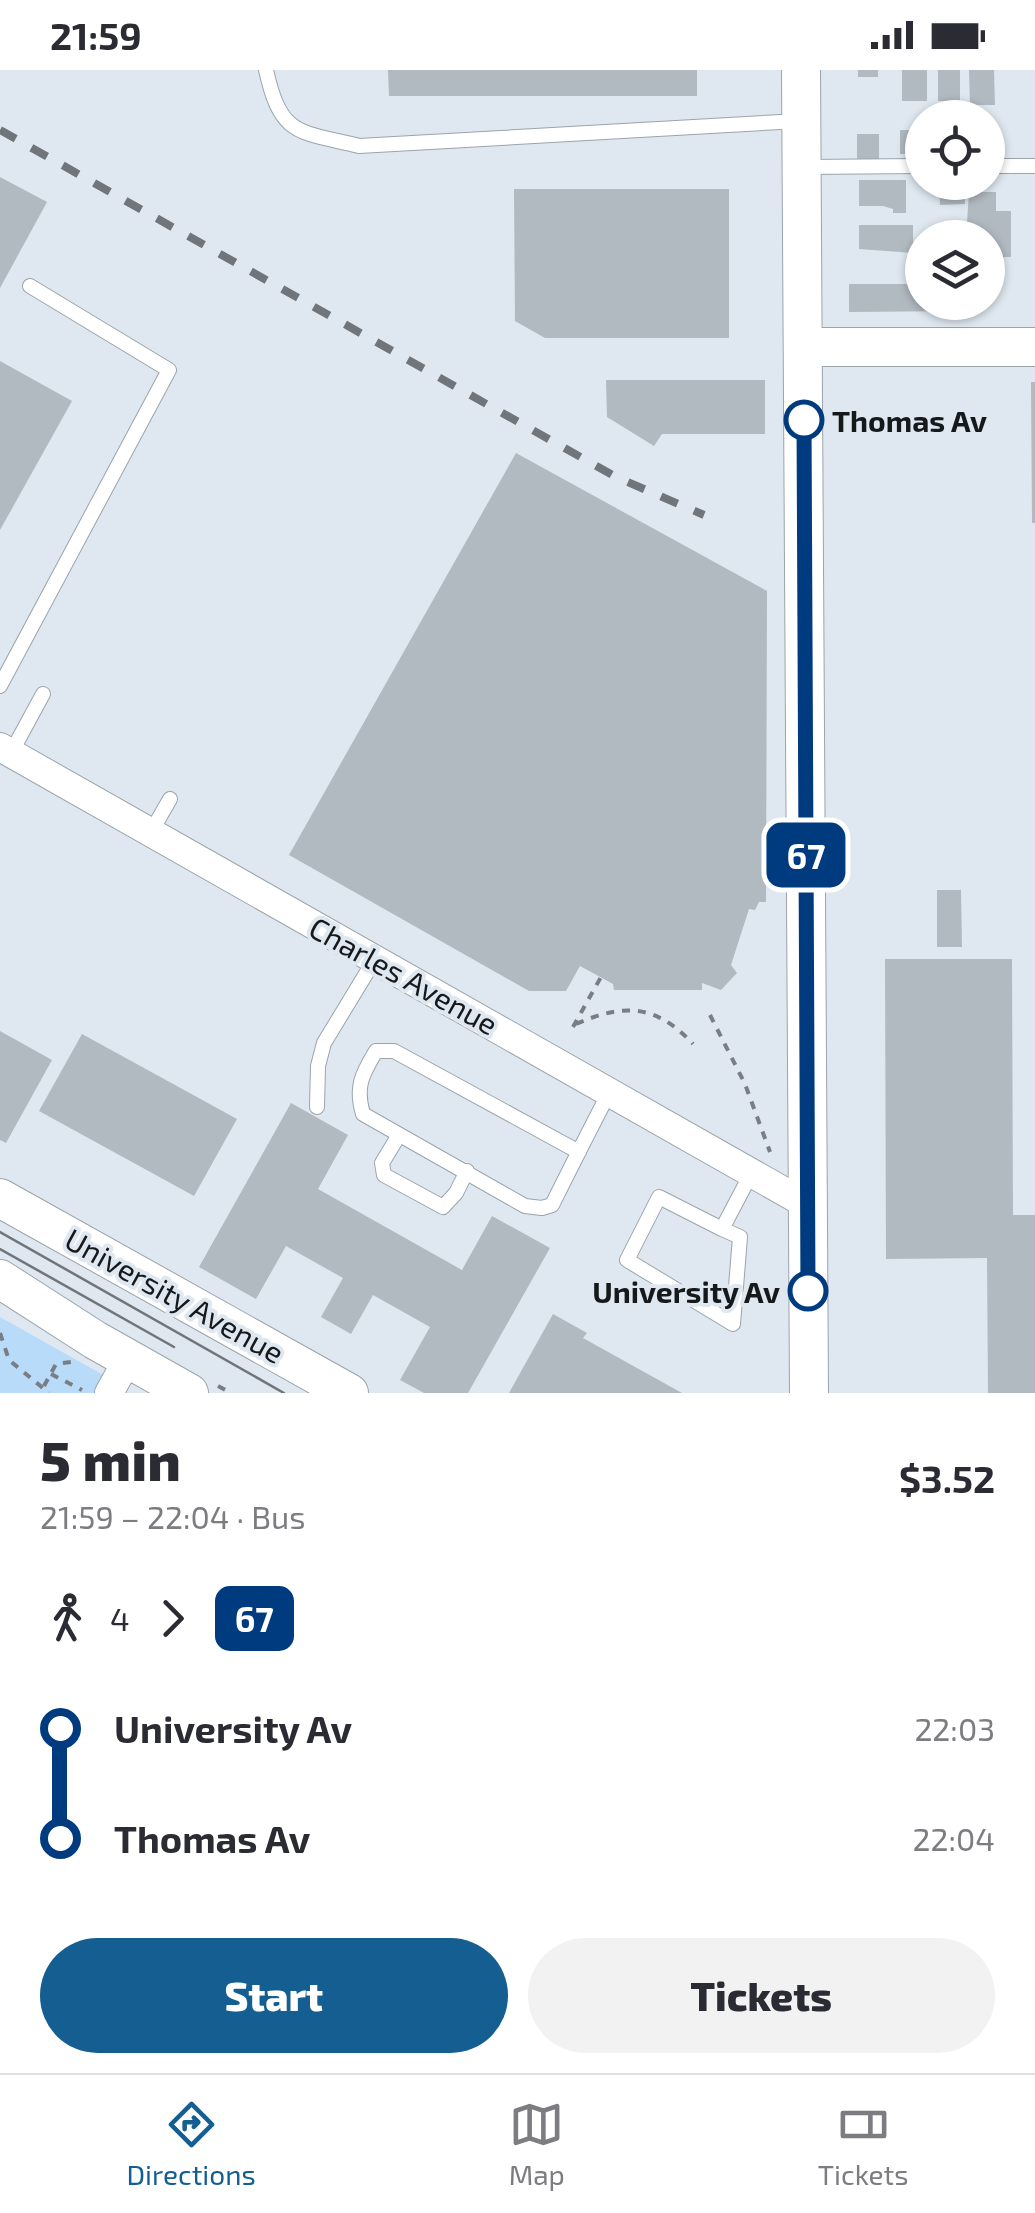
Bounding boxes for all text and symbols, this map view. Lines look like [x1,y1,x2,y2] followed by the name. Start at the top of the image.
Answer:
[50,12,142,58] text: 21:59
[905,100,1005,320] map controls
[905,100,1005,200] button: locate
[905,220,1005,320] button: layers
[785,401,823,439] marker: Thomas Av
[832,402,987,438] place label: Thomas Av
[761,822,851,888] line badge: 67
[786,834,826,876] text: 67
[304,908,504,1042] street label: Charles Avenue
[59,1220,291,1370] street label: University Avenue
[789,1272,827,1310] marker: University Av
[592,1273,780,1310] place label: University Av
[40,1426,181,1492] text: 5 min
[899,1455,995,1501] text: $3.52
[40,1497,306,1535] text: 21:59 – 22:04 · Bus
[40,1591,95,1646] icon: walk
[145,1591,200,1646] icon: forward
[235,1597,274,1639] text: 67
[110,1599,130,1637] text: 4
[114,1705,352,1751] text: University Av
[914,1709,995,1747] text: 22:03
[114,1815,310,1861] text: Thomas Av
[913,1819,995,1857] text: 22:04
[40,1938,508,2053] button: Start
[528,1938,995,2053] button: Tickets
[127,2097,256,2191] tab: Directions
[509,2097,565,2191] tab: Map
[818,2097,908,2191] tab: Tickets

